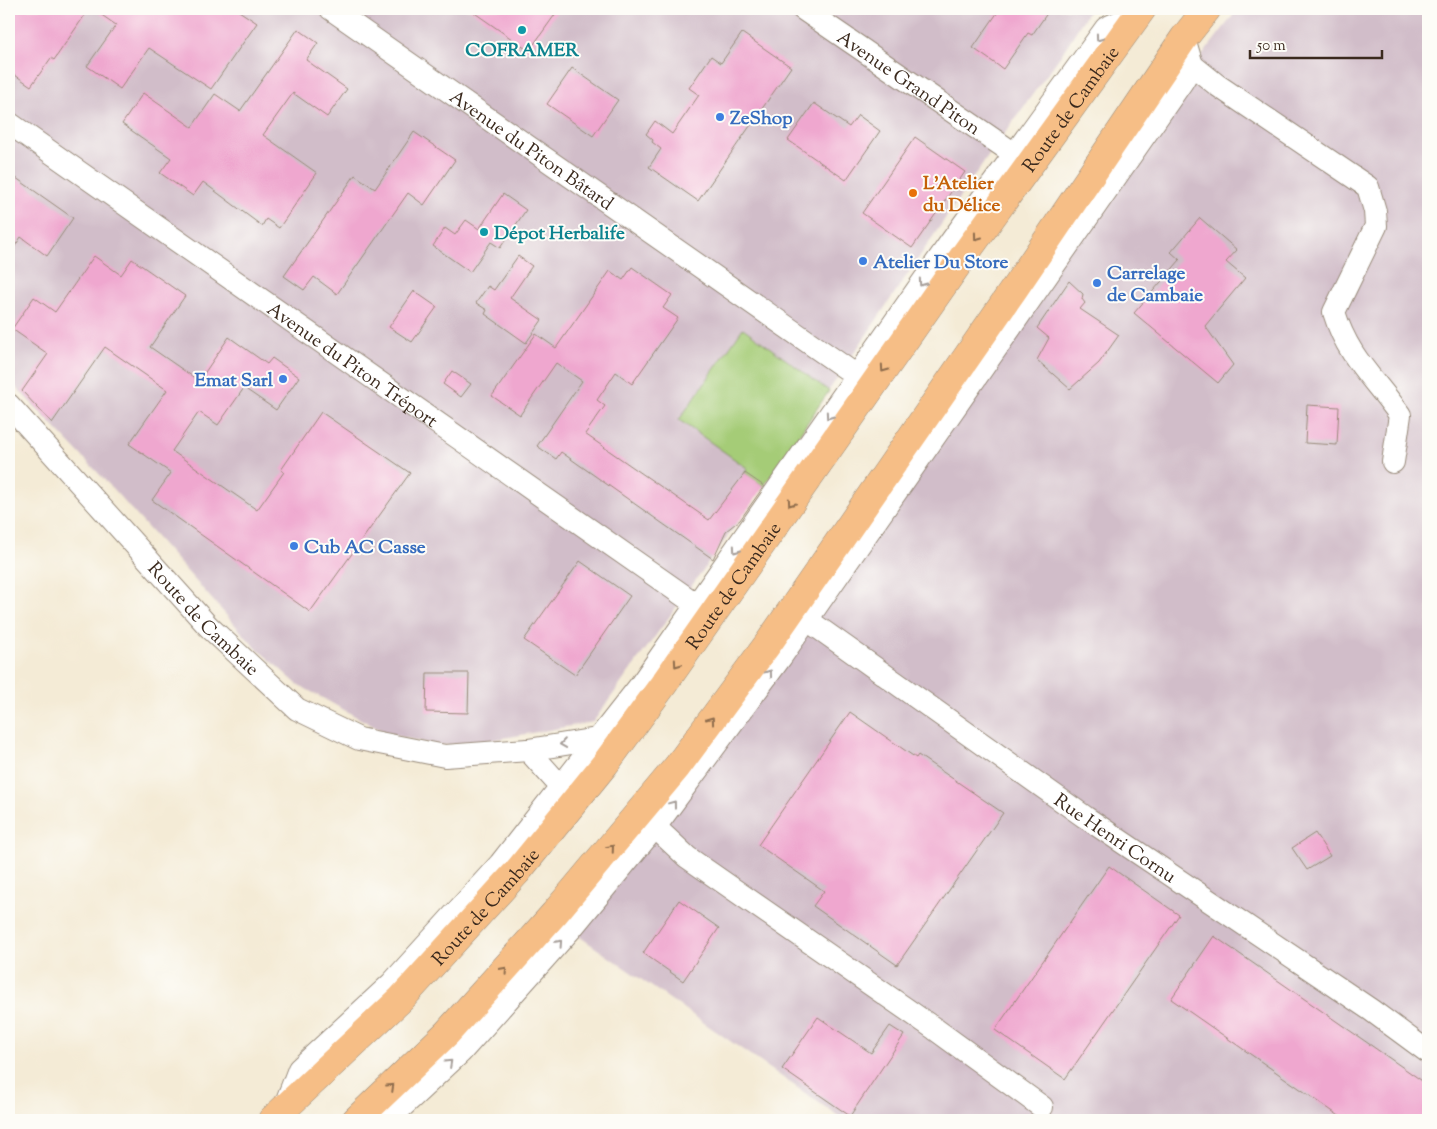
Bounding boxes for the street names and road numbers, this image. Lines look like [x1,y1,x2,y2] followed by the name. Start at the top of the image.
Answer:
[831,25,985,143] street label: Avenue Grand Piton
[1017,41,1127,179] street label: Route de Cambaie
[443,85,618,218] street label: Avenue du Piton Bâtard
[261,297,443,436] street label: Avenue du Piton Tréport
[681,517,789,656] street label: Route de Cambaie
[140,557,264,683] street label: Route de Cambaie
[1048,788,1181,891] street label: Rue Henri Cornu
[427,843,547,973] street label: Route de Cambaie

